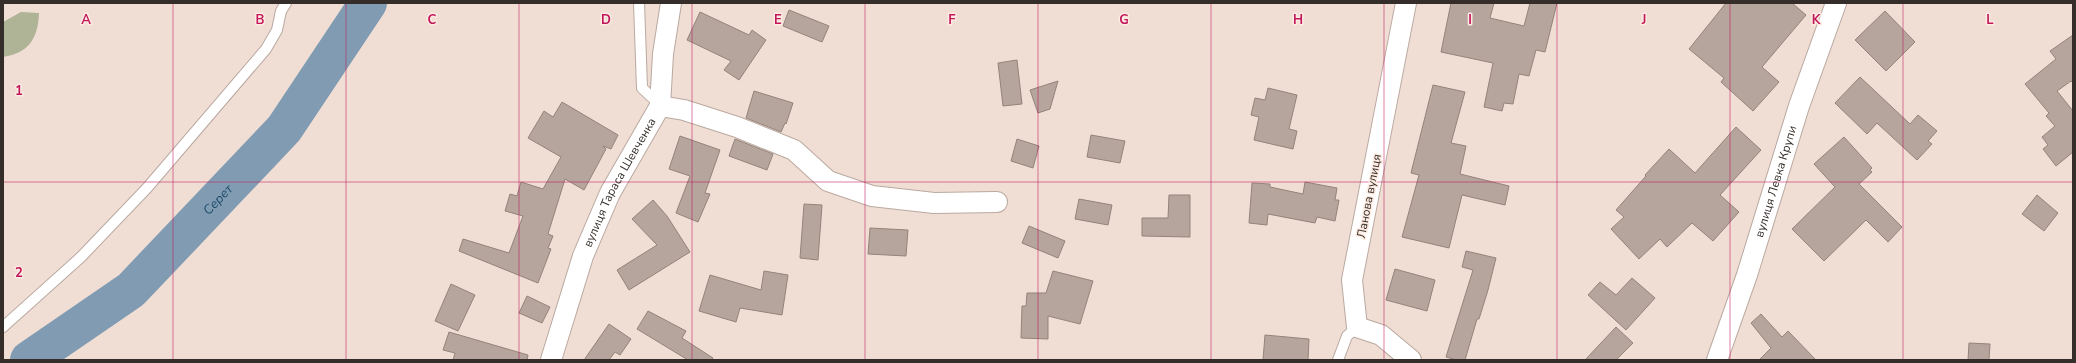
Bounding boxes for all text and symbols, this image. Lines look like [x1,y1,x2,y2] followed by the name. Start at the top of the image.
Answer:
[81,11,91,29] text: A
[256,11,265,29] text: B
[428,11,437,29] text: C
[601,11,611,29] text: D
[774,11,782,29] text: E
[948,11,956,29] text: F
[1119,11,1129,29] text: G
[1293,11,1303,29] text: H
[1468,11,1472,29] text: I
[1641,11,1646,29] text: J
[1812,11,1821,29] text: K
[1986,11,1994,29] text: L
[15,82,23,100] text: 1
[580,115,659,250] street label: вулиця Тараса Шевченка
[1751,124,1801,239] street label: вулиця Левка Крупи
[1353,153,1385,239] street label: Ланова вулиця
[199,180,238,219] water label: Серет
[15,264,23,282] text: 2

